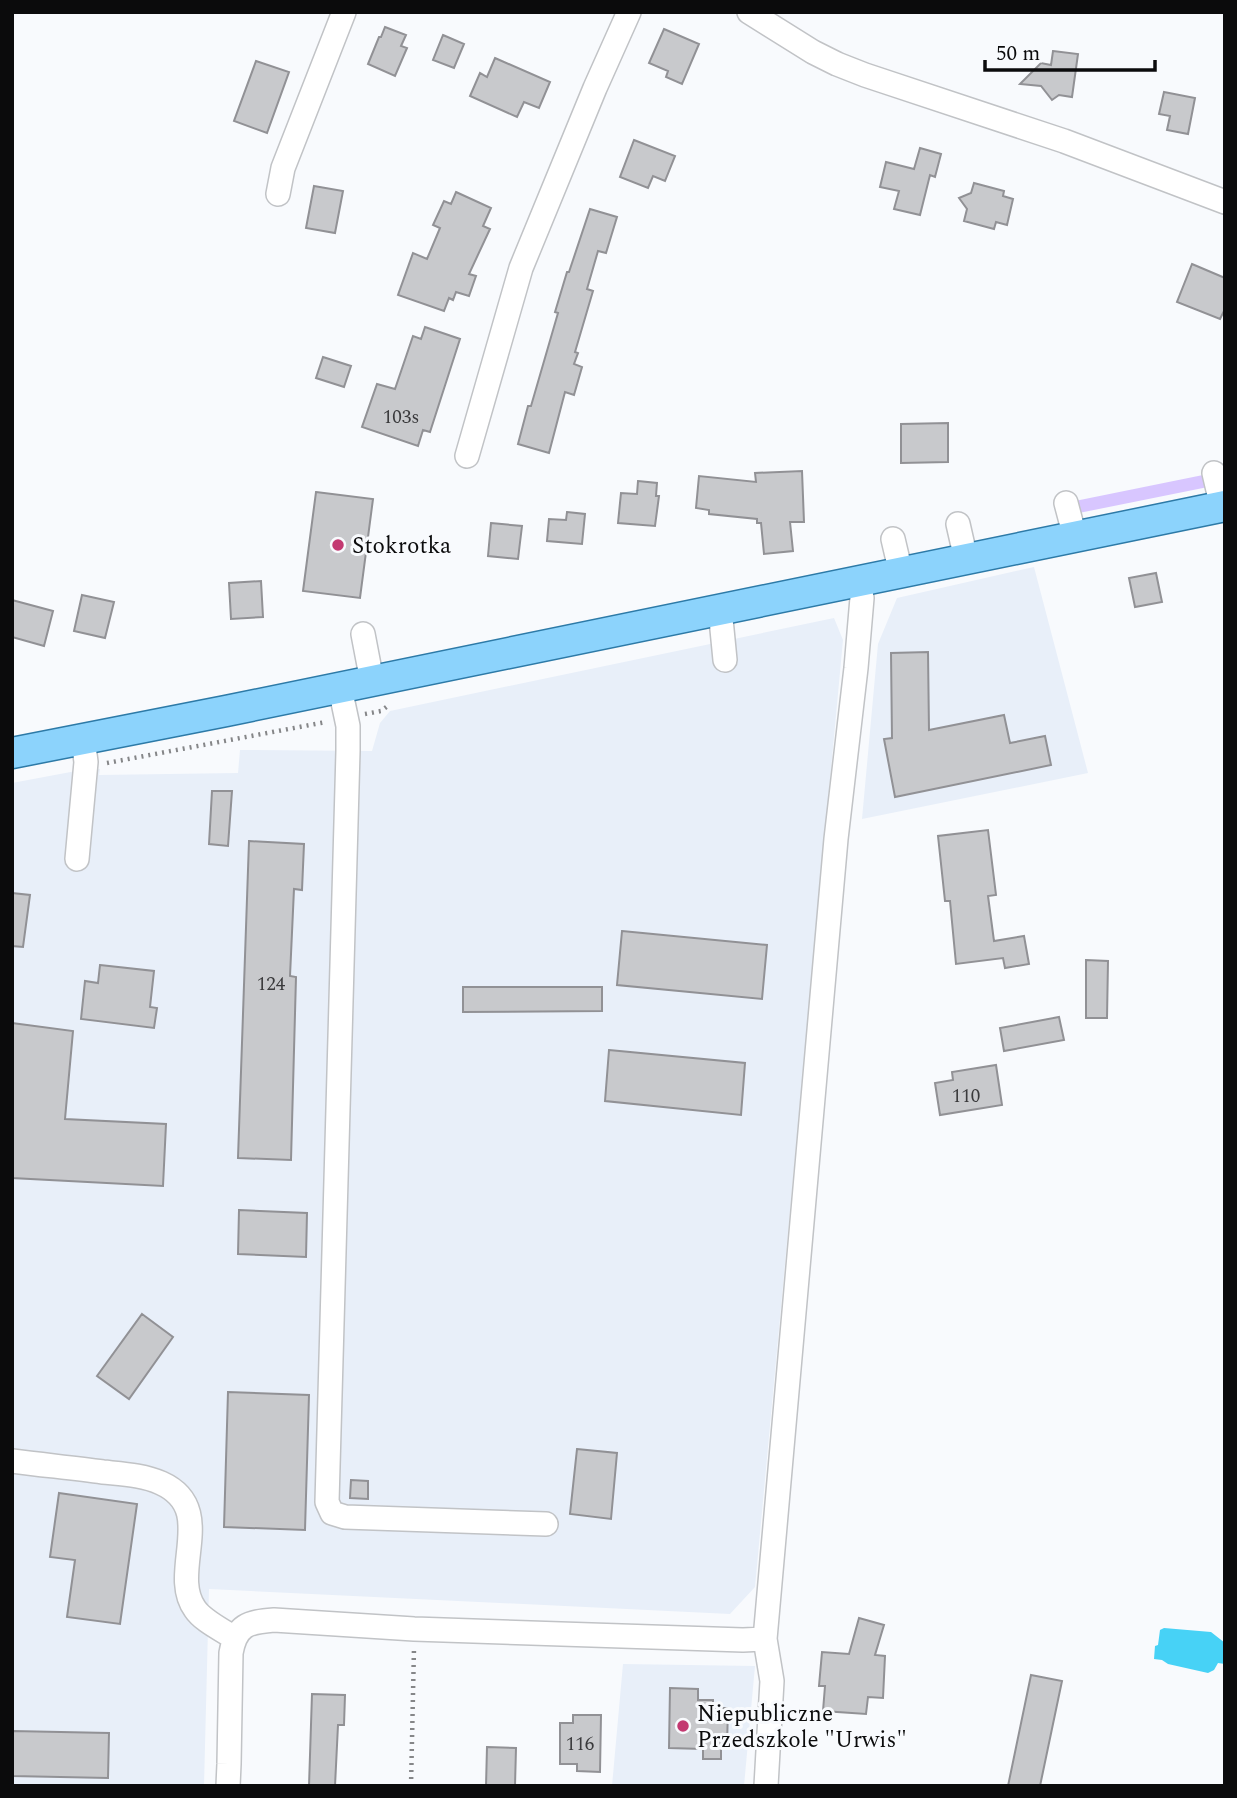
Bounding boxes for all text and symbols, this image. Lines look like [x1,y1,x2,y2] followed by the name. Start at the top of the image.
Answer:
[985,28,1155,72] scale bar
[996,38,1040,70] text: 50 m
[383,403,419,432] house number: 103s
[352,529,451,564] place label: Stokrotka
[330,537,346,553] marker: Stokrotka
[257,970,286,999] house number: 124
[952,1082,980,1111] house number: 110
[697,1697,907,1758] place label: Niepubliczne Przedszkole "Urwis"
[675,1718,691,1734] marker: Niepubliczne Przedszkole "Urwis"
[566,1730,594,1759] house number: 116

